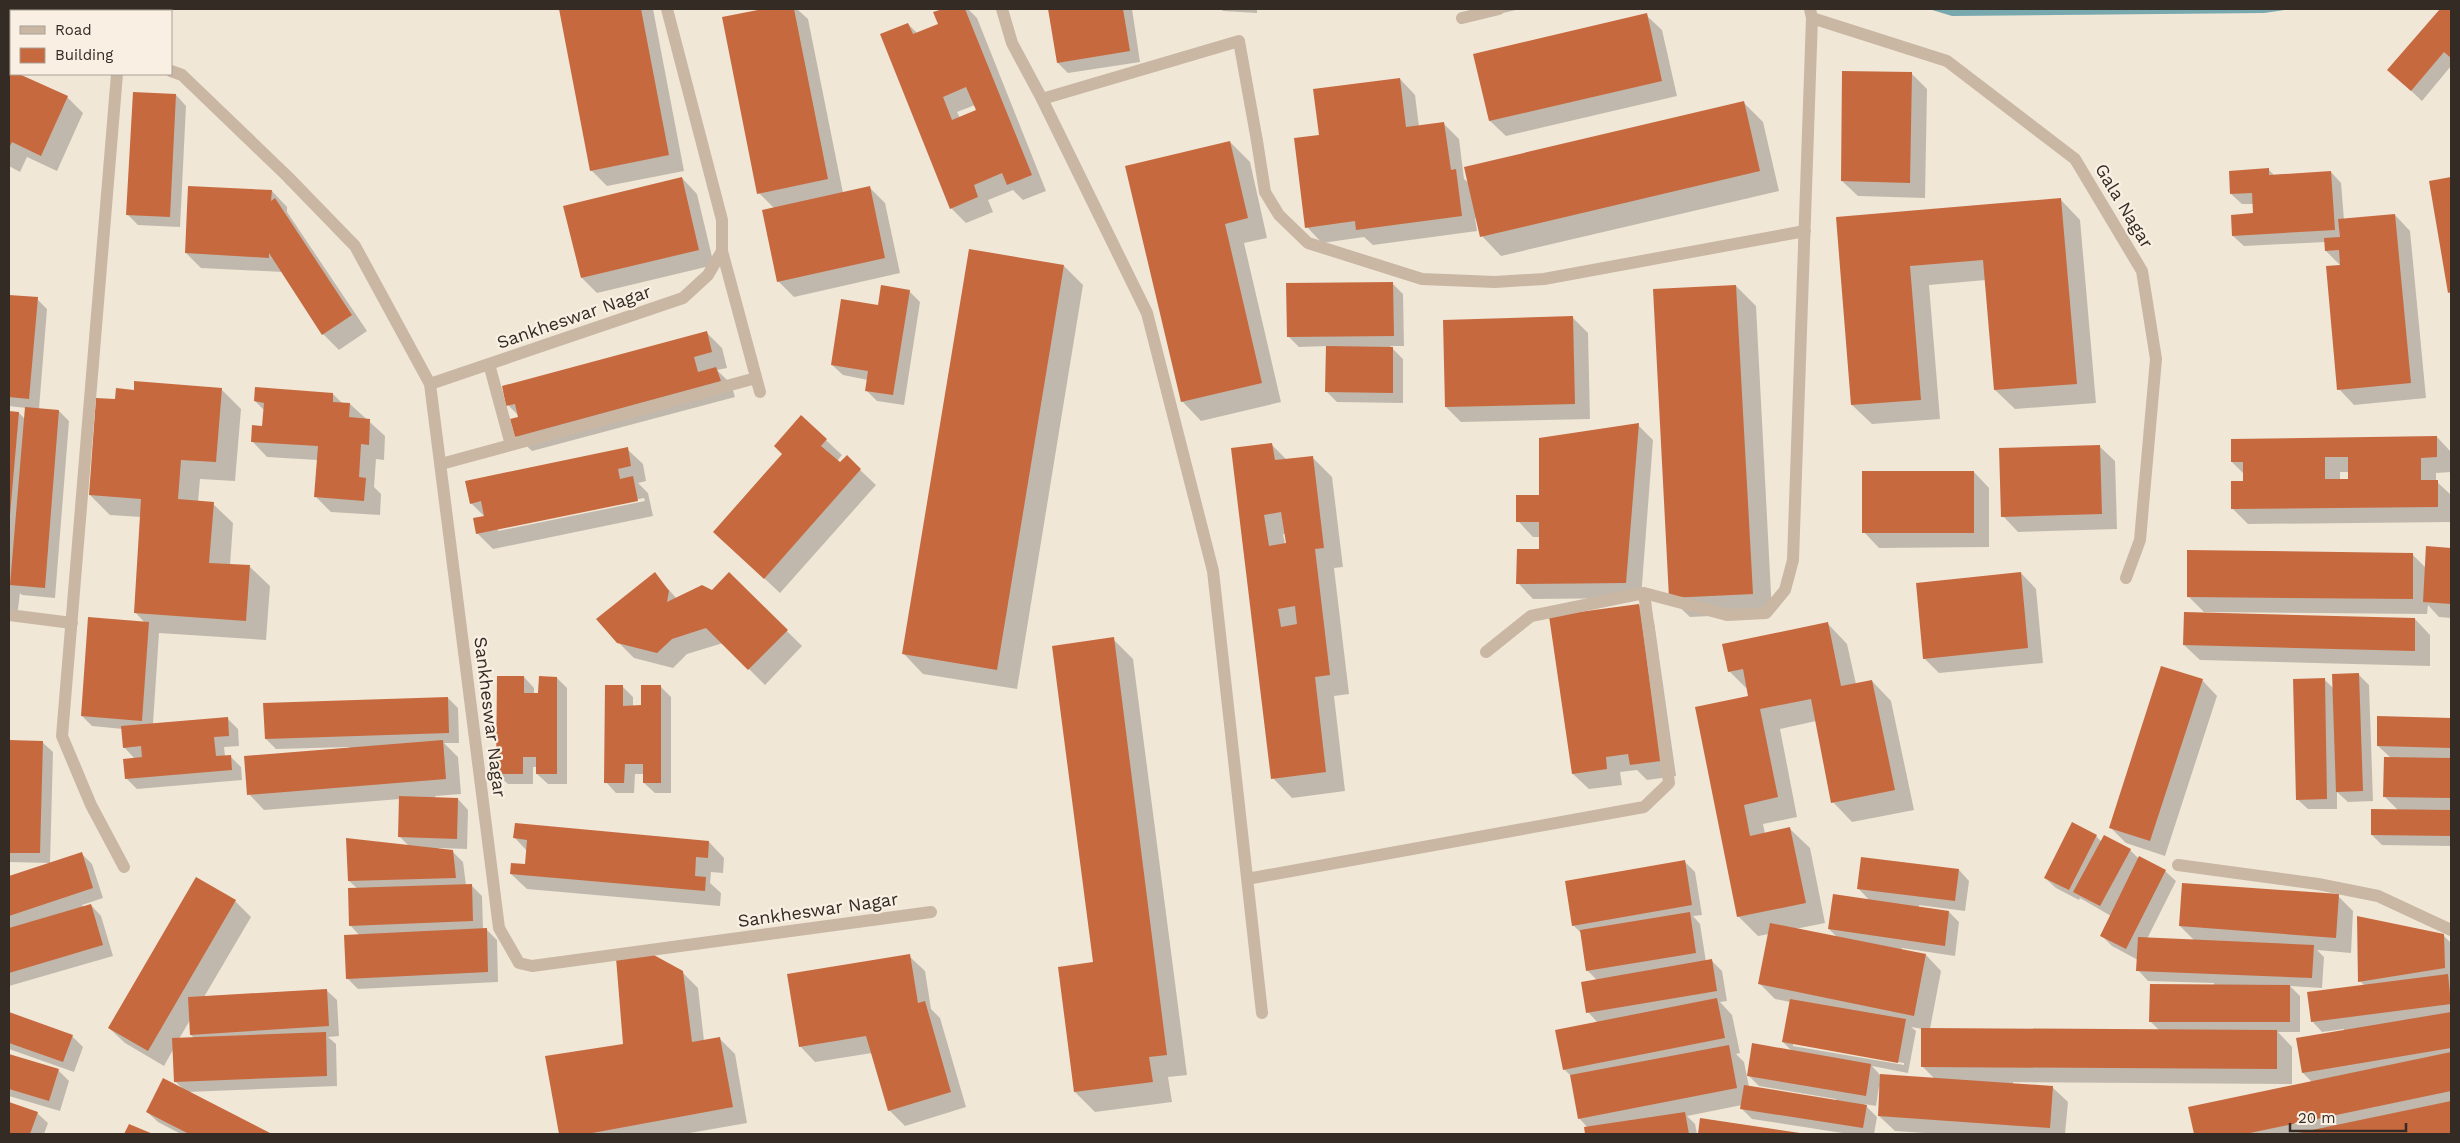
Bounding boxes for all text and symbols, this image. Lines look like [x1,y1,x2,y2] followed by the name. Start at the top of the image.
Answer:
[10,10,172,75] legend
[55,21,92,39] text: Road
[55,46,113,64] text: Building
[2091,160,2158,252] street label: Gala Nagar
[494,280,654,353] street label: Sankheswar Nagar
[470,635,511,799] street label: Sankheswar Nagar
[736,888,900,931] street label: Sankheswar Nagar
[2290,1100,2406,1132] scale bar
[2298,1109,2336,1127] text: 20 m

